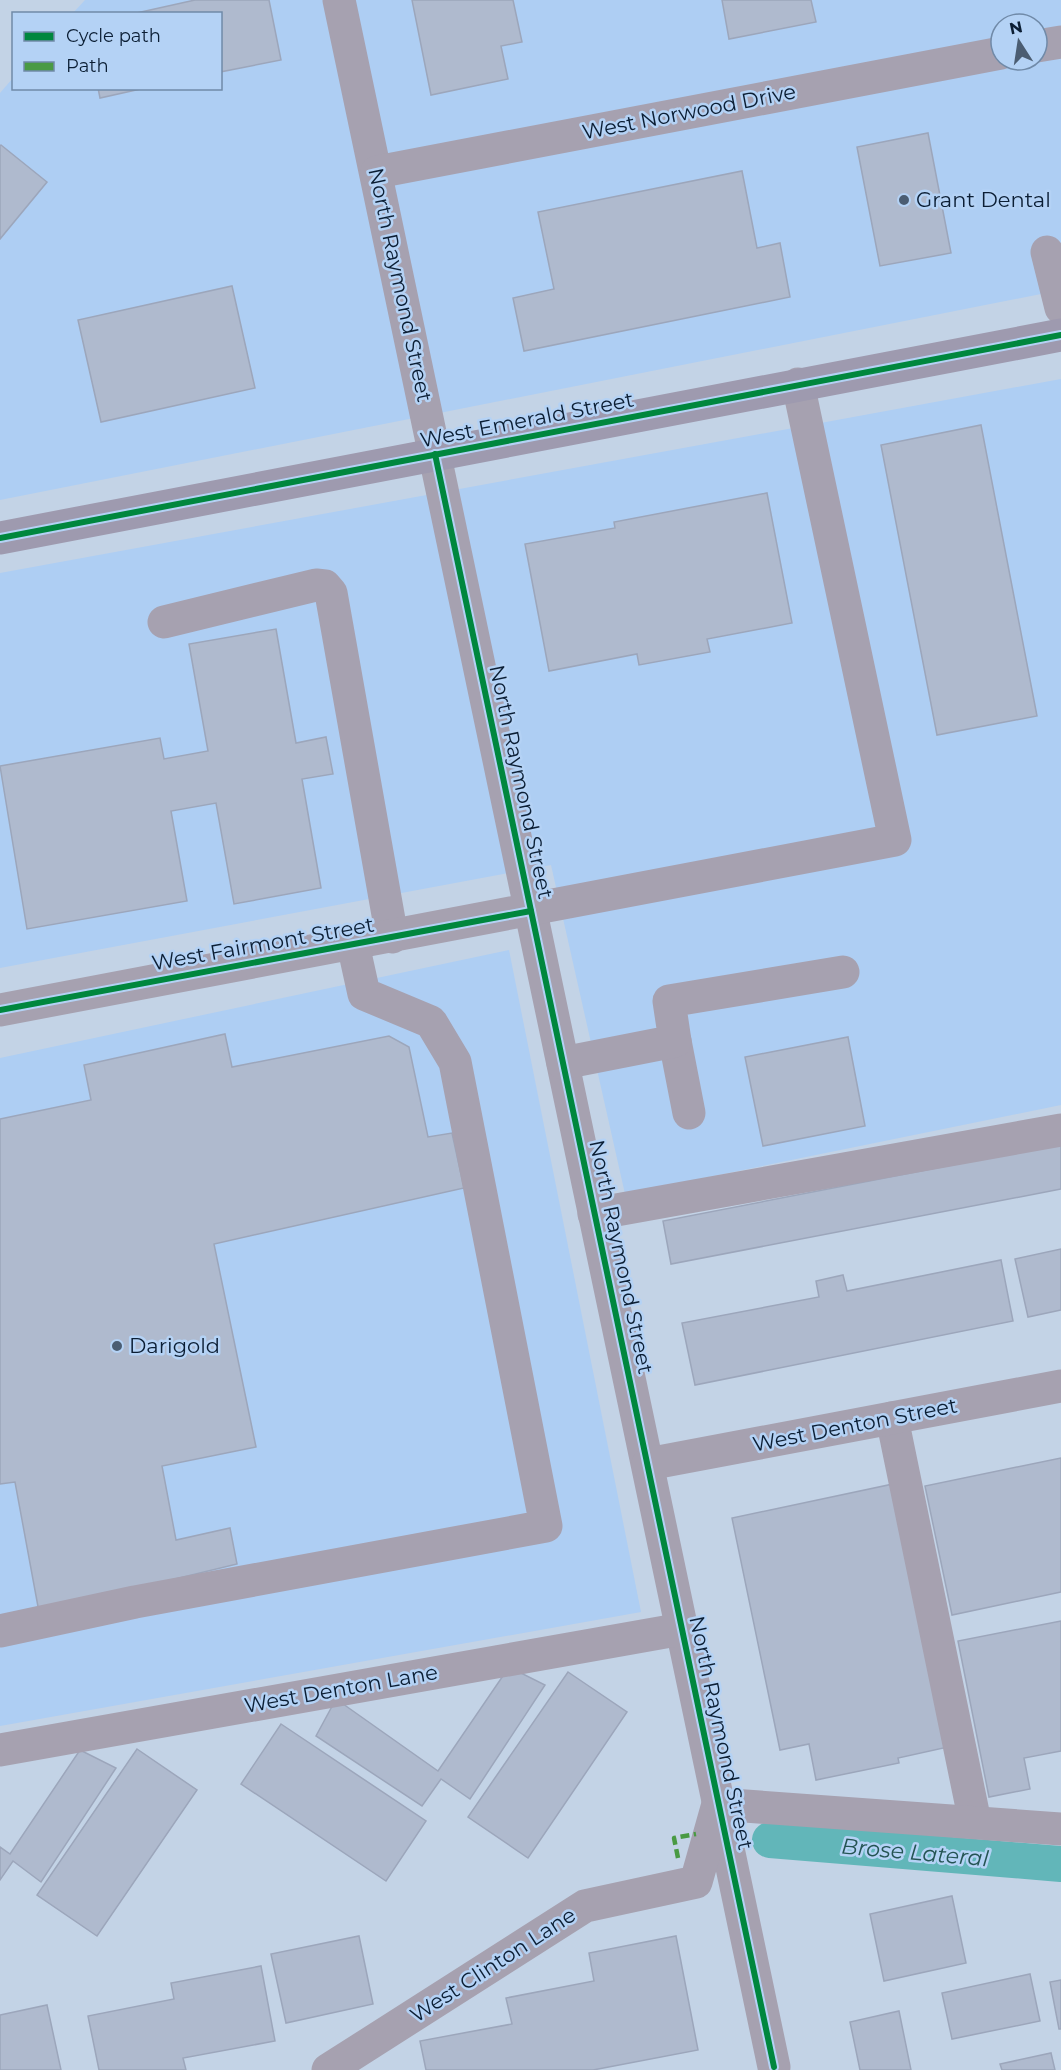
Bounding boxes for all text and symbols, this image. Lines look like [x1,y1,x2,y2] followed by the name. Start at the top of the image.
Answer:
[12,12,222,90] legend
[989,12,1049,72] north arrow
[1008,17,1024,38] text: N
[66,25,161,47] text: Cycle path
[66,55,109,77] text: Path
[580,79,798,145] street label: West Norwood Drive
[363,166,438,404] street label: North Raymond Street
[916,187,1051,212] place label: Grant Dental
[897,193,911,207] marker: Grant Dental
[418,387,636,452] street label: West Emerald Street
[484,663,559,901] street label: North Raymond Street
[150,912,376,975] street label: West Fairmont Street
[584,1138,659,1376] street label: North Raymond Street
[129,1333,220,1358] place label: Darigold
[110,1339,124,1353] marker: Darigold
[750,1392,959,1457] street label: West Denton Street
[684,1614,759,1852] street label: North Raymond Street
[242,1659,440,1718] street label: West Denton Lane
[840,1833,990,1872] water label: Brose Lateral
[405,1902,580,2027] street label: West Clinton Lane

